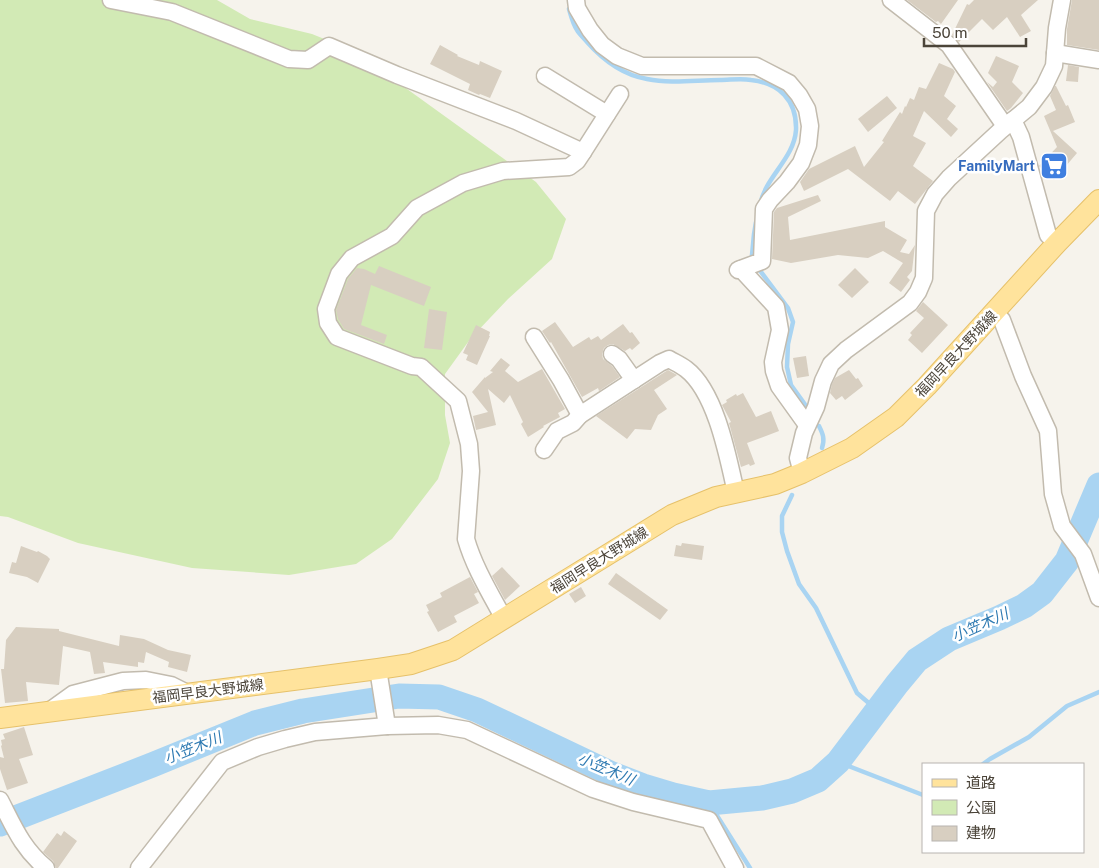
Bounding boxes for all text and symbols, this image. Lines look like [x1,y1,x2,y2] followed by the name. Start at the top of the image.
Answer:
[924,15,1026,47] scale bar
[932,24,967,41] text: 50 m
[1039,151,1069,181] supermarket icon: FamilyMart
[958,158,1035,174] place label: FamilyMart
[912,308,1000,400] street label: 福岡早良大野城線
[547,524,651,596] street label: 福岡早良大野城線
[949,604,1012,645] water label: 小笠木川
[151,676,265,706] street label: 福岡早良大野城線
[162,728,226,767] water label: 小笠木川
[575,749,639,789] water label: 小笠木川
[922,763,1084,853] legend
[966,774,996,791] text: 道路
[966,799,996,816] text: 公園
[966,824,996,841] text: 建物

